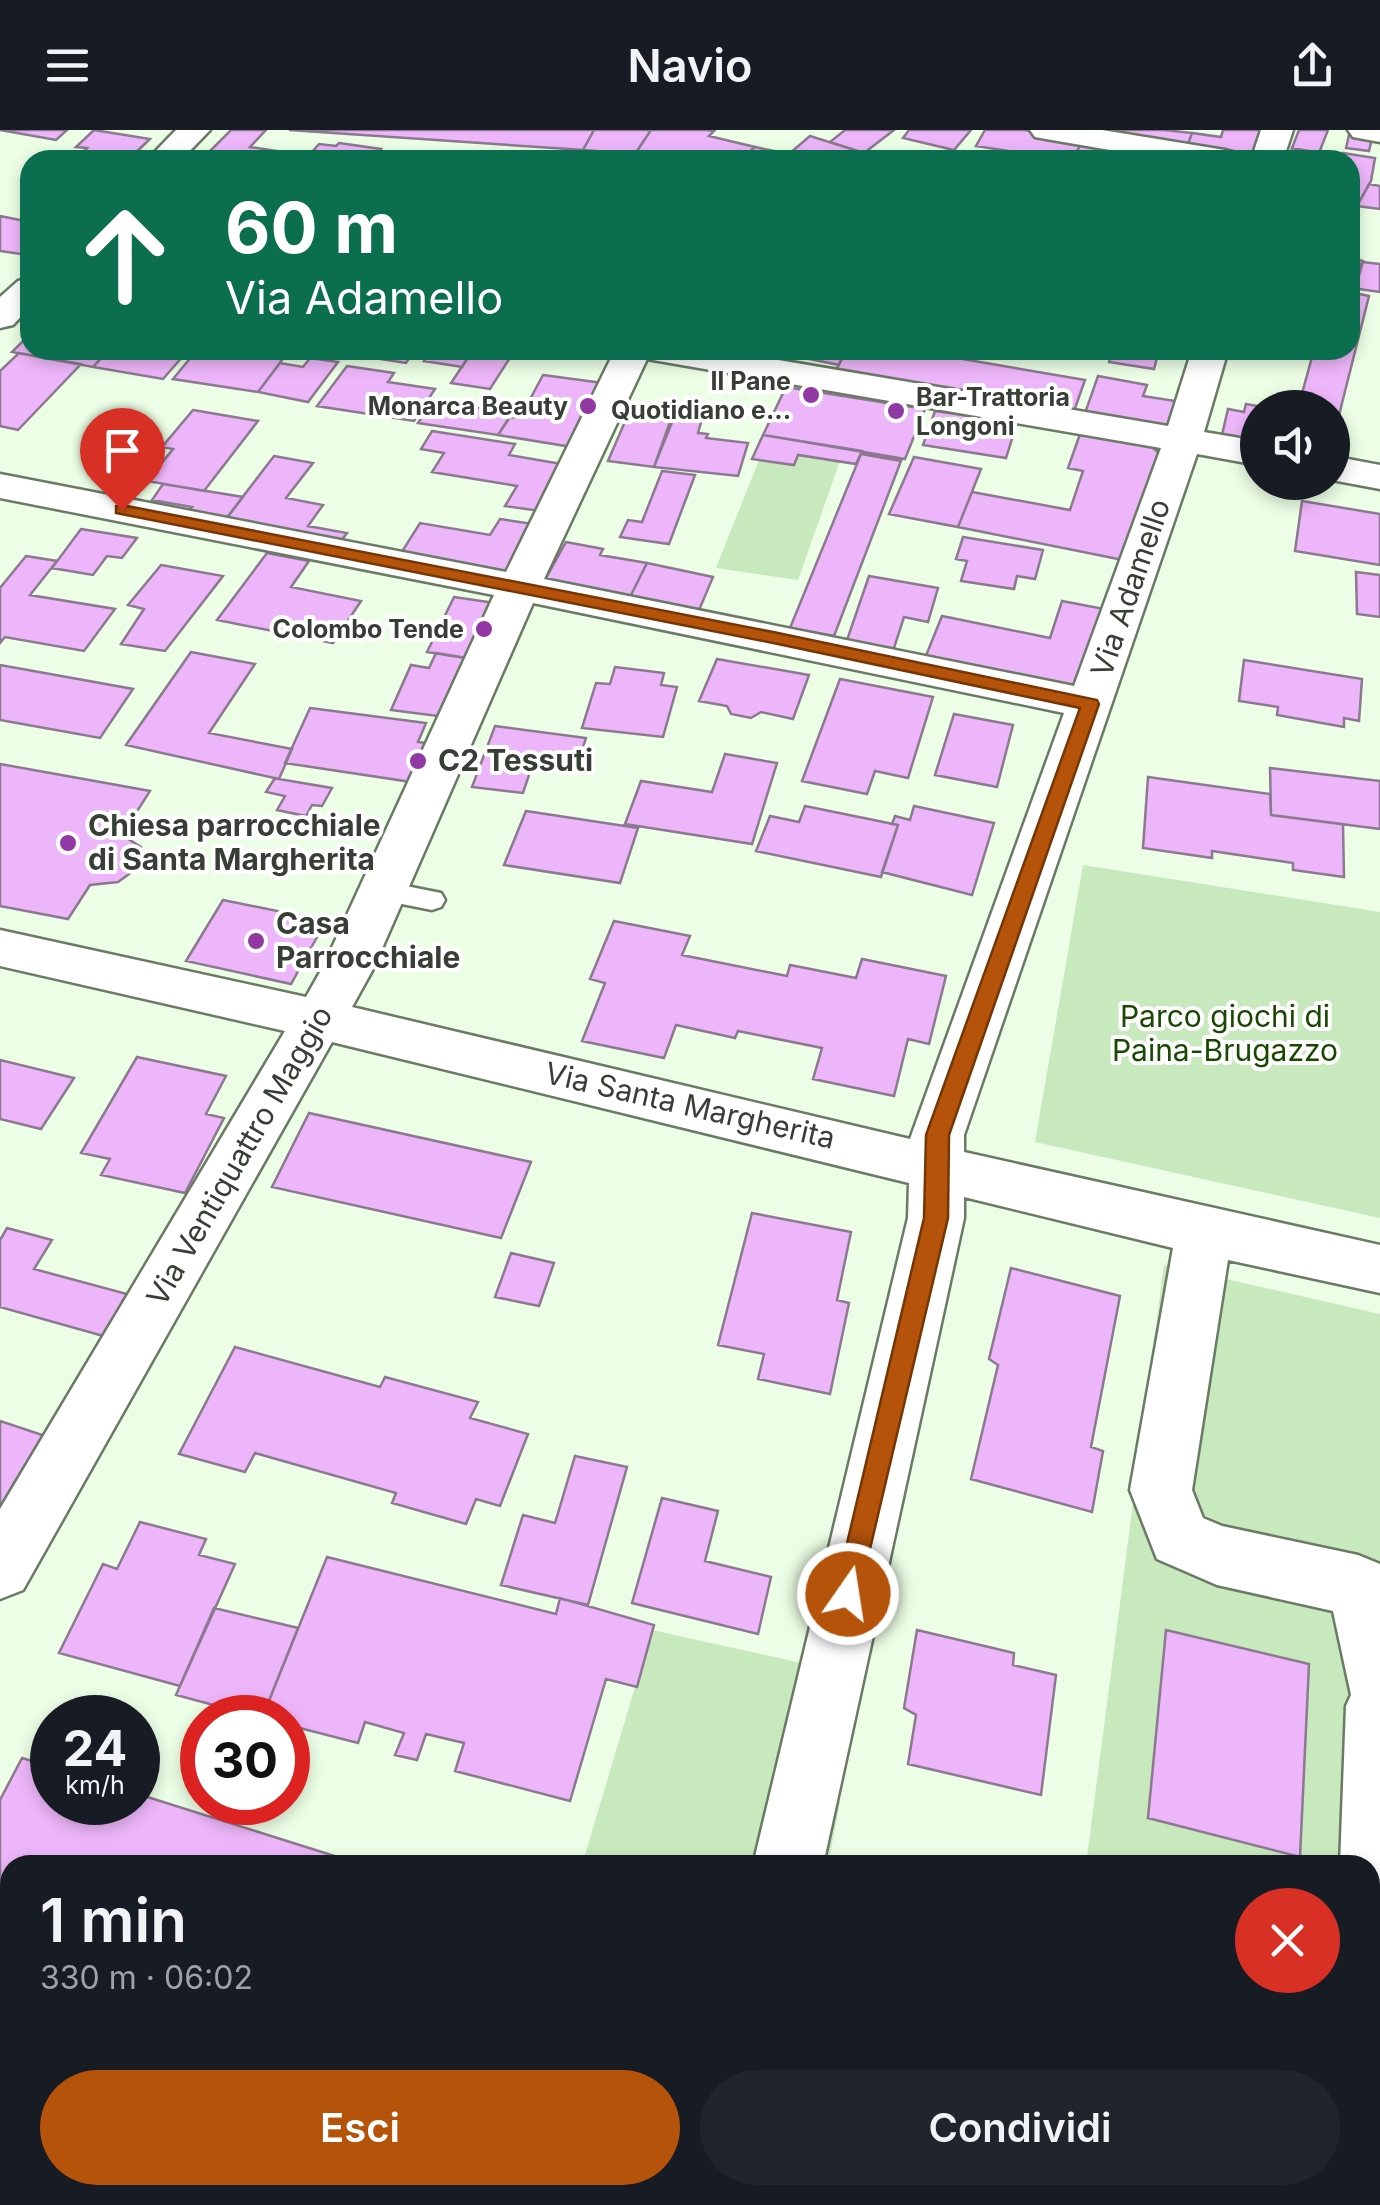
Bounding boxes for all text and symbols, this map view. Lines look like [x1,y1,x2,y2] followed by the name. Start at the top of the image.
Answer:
[40,38,95,93] icon: menu
[628,38,752,93] text: Navio
[1285,38,1340,93] icon: share
[225,185,398,270] text: 60 m
[60,190,190,320] icon: ahead
[225,270,503,325] text: Via Adamello
[611,366,791,425] place label: Il Pane Quotidiano e...
[916,382,1070,441] place label: Bar-Trattoria Longoni
[800,384,822,406] marker: Il Pane Quotidiano e...
[1240,390,1350,500] map controls
[1240,390,1350,500] button: sound
[368,391,568,421] place label: Monarca Beauty
[577,395,599,417] marker: Monarca Beauty
[885,400,907,422] marker: Bar-Trattoria Longoni
[80,408,165,511] pin
[95,423,150,478] icon: arrive
[1083,494,1177,681] street label: Via Adamello
[272,614,464,644] place label: Colombo Tende
[473,618,495,640] marker: Colombo Tende
[438,742,593,778] place label: C2 Tessuti
[407,750,429,772] marker: C2 Tessuti
[88,807,381,877] place label: Chiesa parrocchiale di Santa Margherita
[57,832,79,854] marker: Chiesa parrocchiale di Santa Margherita
[276,905,460,975] place label: Casa Parrocchiale
[245,930,267,952] marker: Casa Parrocchiale
[1112,998,1338,1068] park label: Parco giochi di Paina-Brugazzo
[139,999,340,1312] street label: Via Ventiquattro Maggio
[542,1054,839,1156] street label: Via Santa Margherita
[796,1542,900,1646] position arrow
[180,1695,310,1825] speed limit sign: 30
[63,1718,127,1778] text: 24
[65,1770,125,1800] text: km/h
[40,1884,187,1956] text: 1 min
[1235,1888,1340,1993] button: close
[40,1958,253,1997] text: 330 m · 06:02
[40,2070,680,2185] button: Esci
[700,2070,1340,2185] button: Condividi

